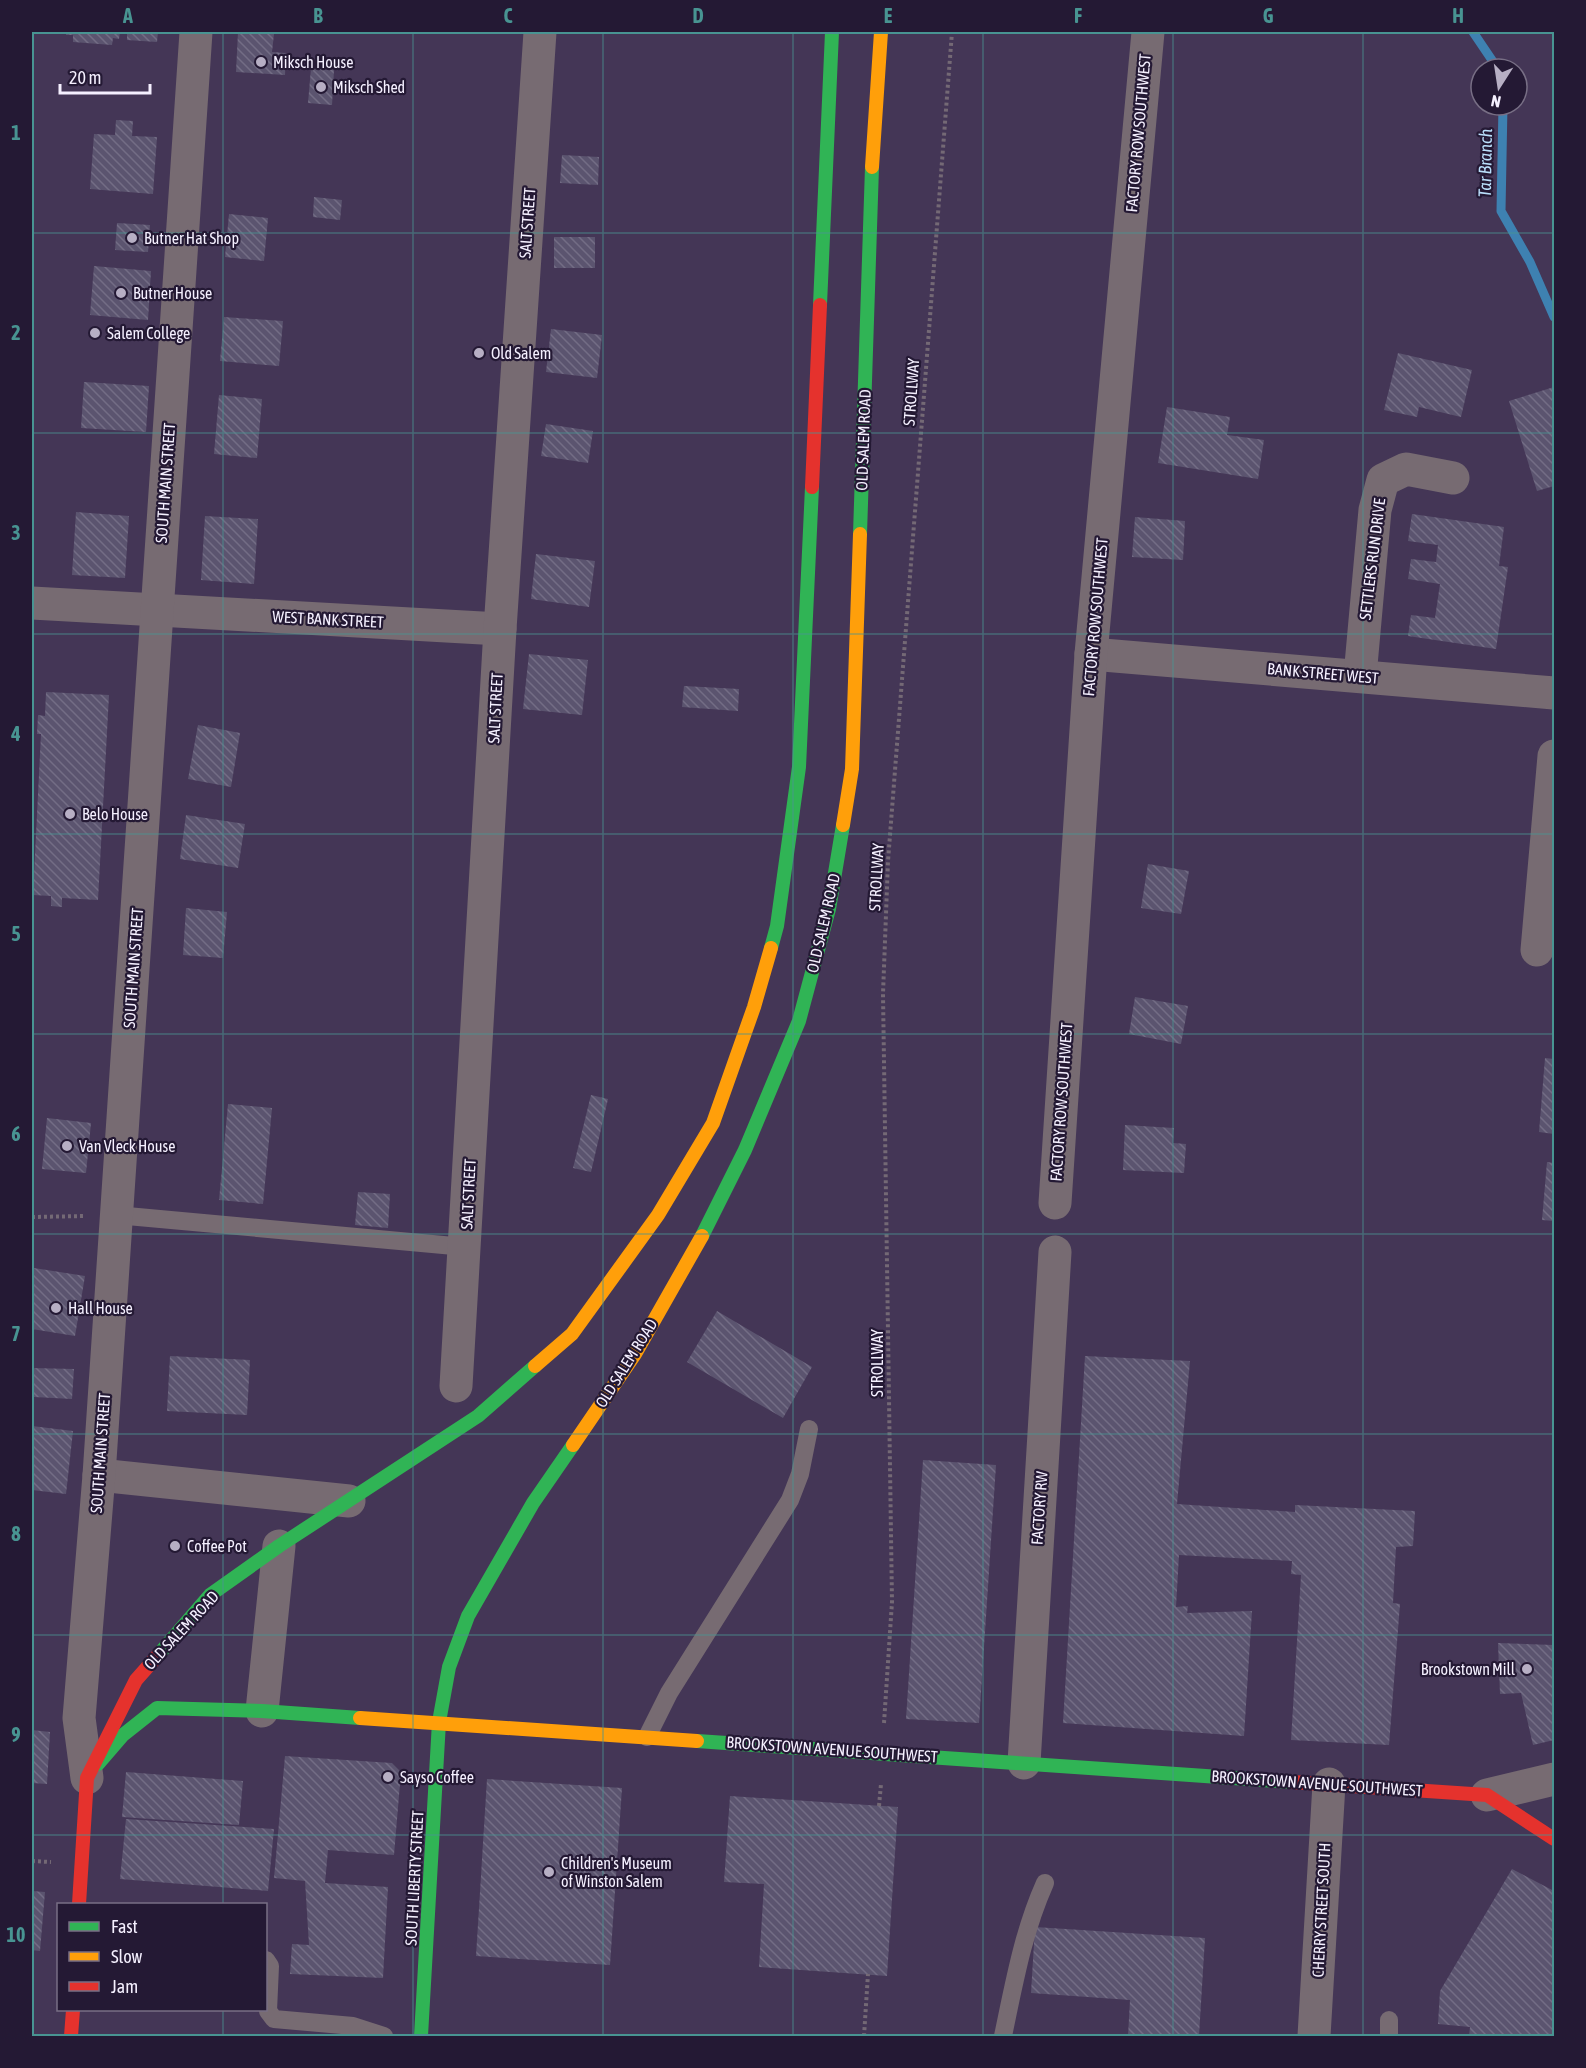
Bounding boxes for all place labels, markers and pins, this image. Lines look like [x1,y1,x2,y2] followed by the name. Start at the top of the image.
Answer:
[273,53,353,71] place label: Miksch House
[254,55,268,69] marker: Miksch House
[333,78,405,96] place label: Miksch Shed
[314,80,328,94] marker: Miksch Shed
[144,229,239,248] place label: Butner Hat Shop
[125,231,139,245] marker: Butner Hat Shop
[133,284,212,302] place label: Butner House
[114,286,128,300] marker: Butner House
[107,324,190,343] place label: Salem College
[88,326,102,340] marker: Salem College
[491,344,551,362] place label: Old Salem
[472,346,486,360] marker: Old Salem
[82,805,148,823] place label: Belo House
[63,807,77,821] marker: Belo House
[79,1137,175,1155] place label: Van Vleck House
[60,1139,74,1153] marker: Van Vleck House
[68,1299,133,1317] place label: Hall House
[49,1301,63,1315] marker: Hall House
[187,1537,247,1555] place label: Coffee Pot
[168,1539,182,1553] marker: Coffee Pot
[1421,1660,1516,1678] place label: Brookstown Mill
[1520,1662,1534,1676] marker: Brookstown Mill
[400,1768,474,1787] place label: Sayso Coffee
[381,1770,395,1784] marker: Sayso Coffee
[561,1854,672,1890] place label: Children's Museum of Winston Salem
[542,1865,556,1879] marker: Children's Museum of Winston Salem

